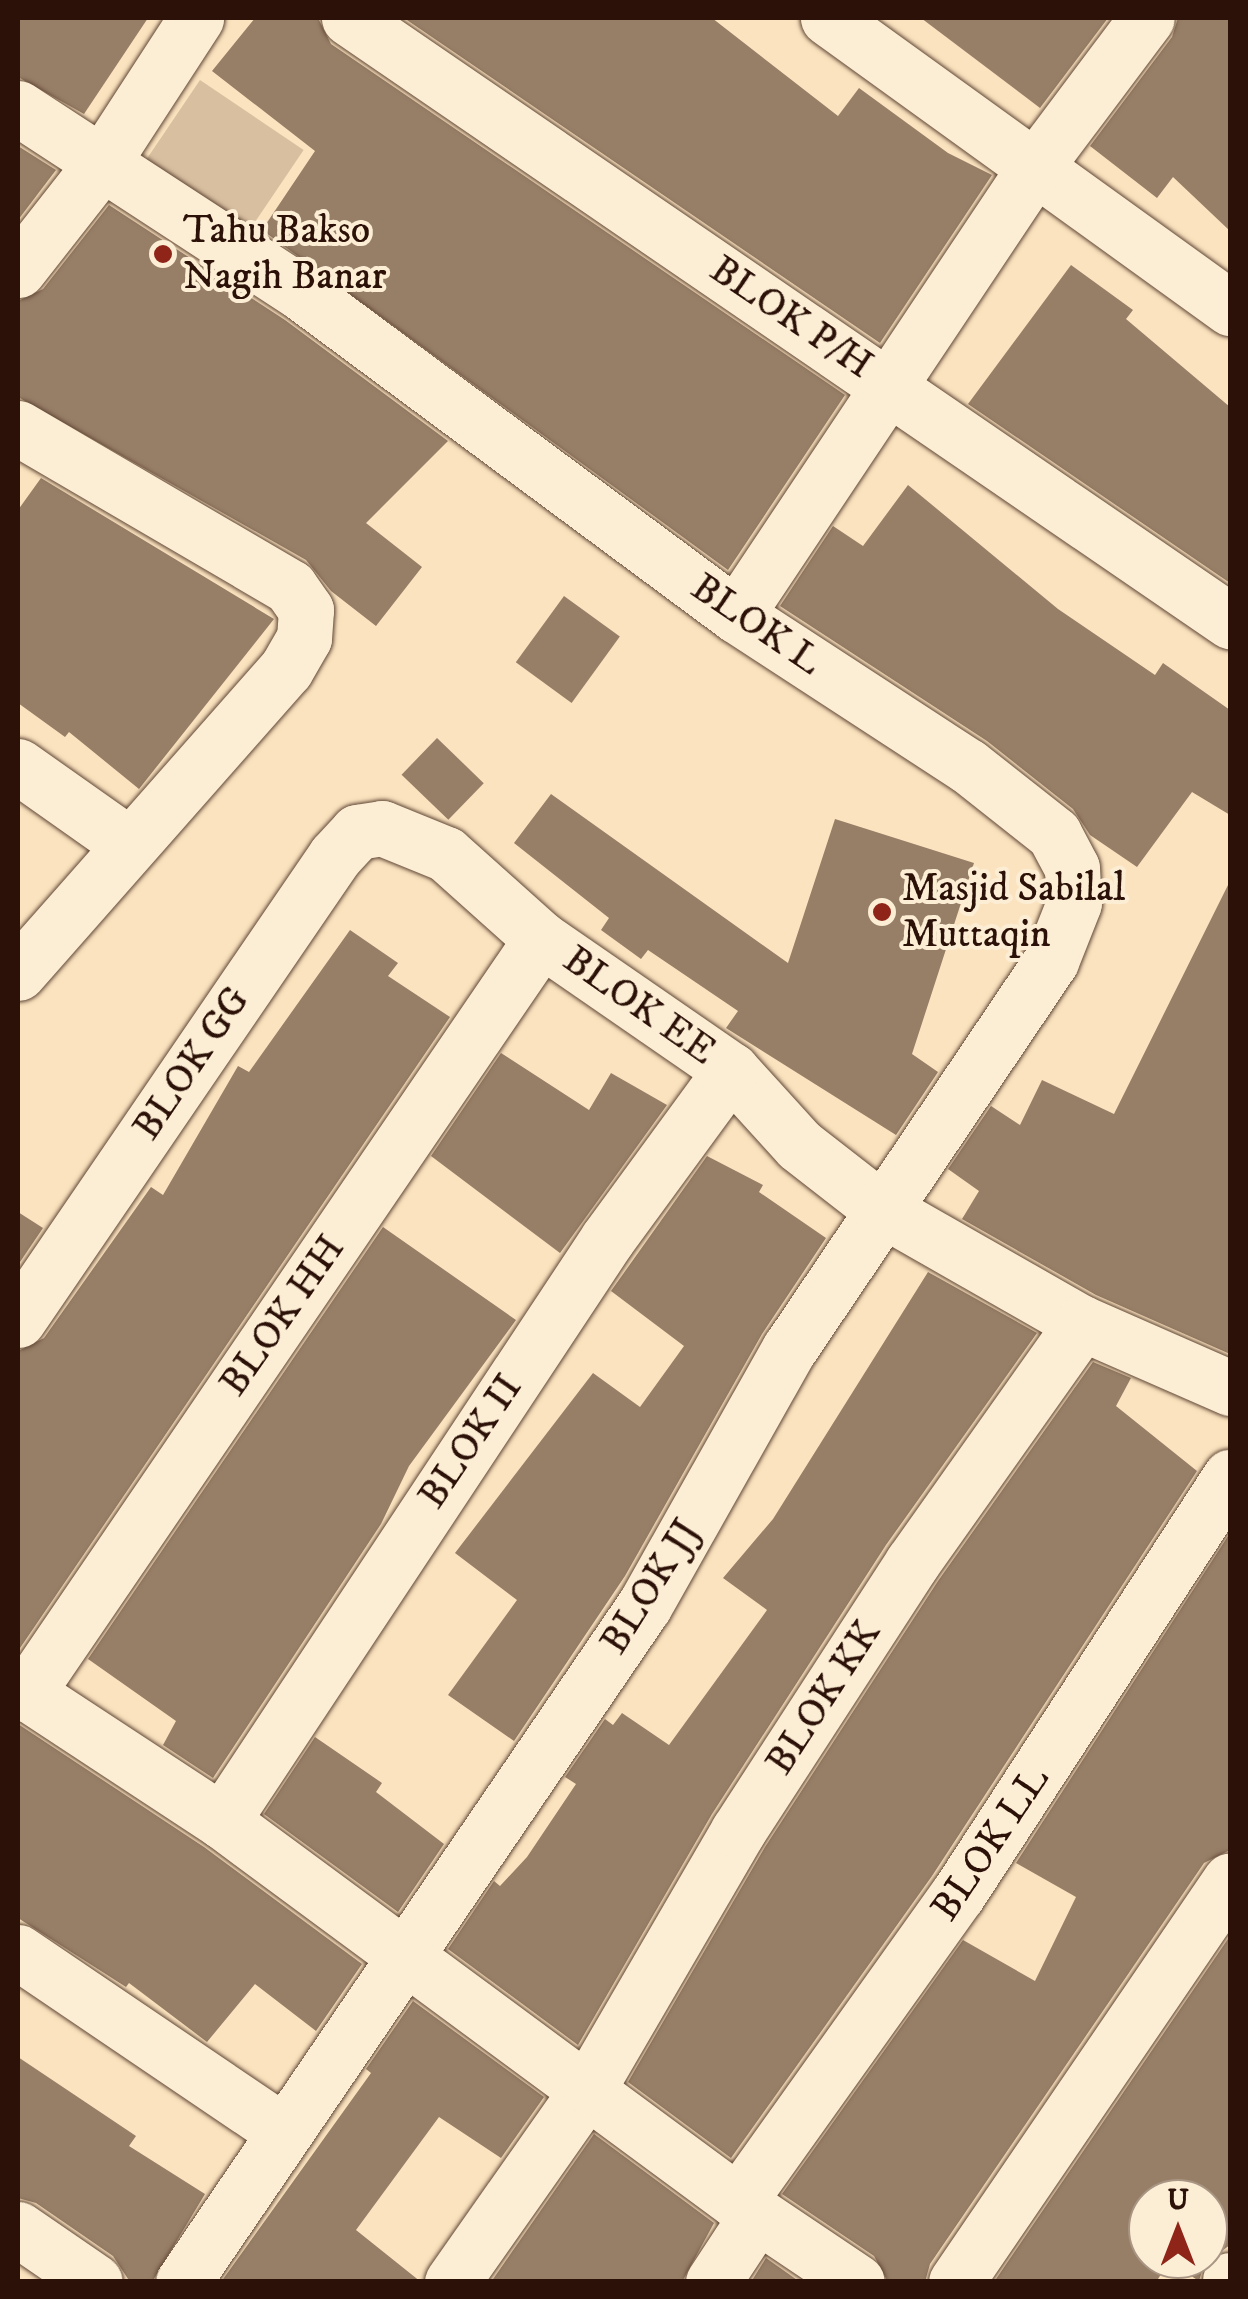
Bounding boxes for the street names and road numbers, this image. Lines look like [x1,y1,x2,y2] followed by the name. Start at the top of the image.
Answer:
[700,246,882,390] street label: BLOK P/H
[682,564,830,686] street label: BLOK L
[554,936,724,1076] street label: BLOK EE
[123,978,261,1150] street label: BLOK GG
[210,1226,356,1406] street label: BLOK HH
[409,1366,533,1518] street label: BLOK II
[591,1510,711,1664] street label: BLOK JJ
[756,1612,892,1784] street label: BLOK KK
[922,1758,1060,1930] street label: BLOK LL

